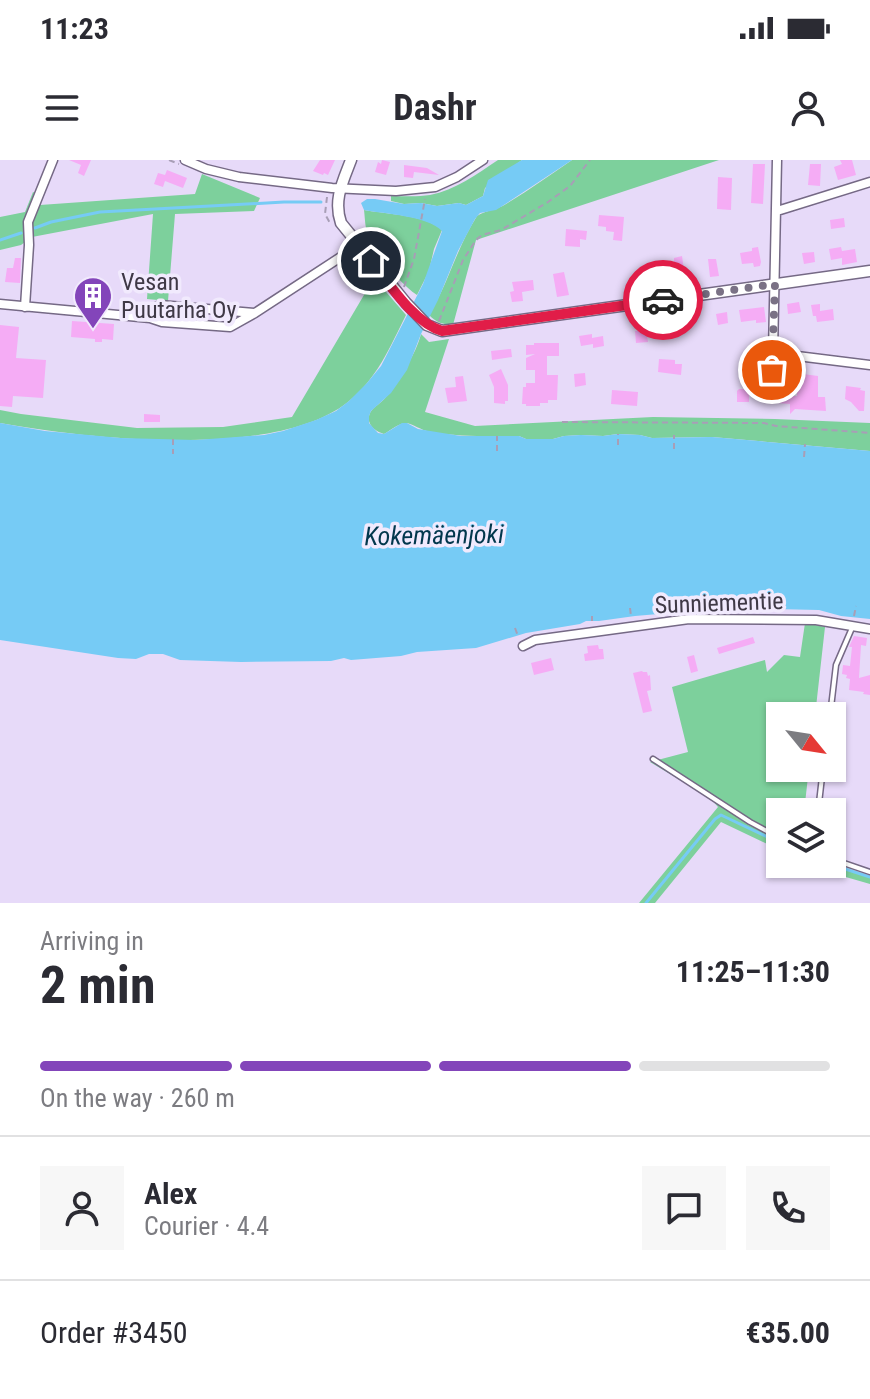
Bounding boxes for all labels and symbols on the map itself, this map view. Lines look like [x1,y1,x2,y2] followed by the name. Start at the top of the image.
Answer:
[337,227,405,295] pin
[623,260,703,340] courier
[121,268,236,324] place label: Vesan Puutarha Oy
[72,275,114,330] building icon: Vesan Puutarha Oy
[738,336,806,404] pin
[364,519,504,551] water label: Kokemäenjoki
[654,587,784,619] street label: Sunniementie
[766,702,846,782] north arrow

